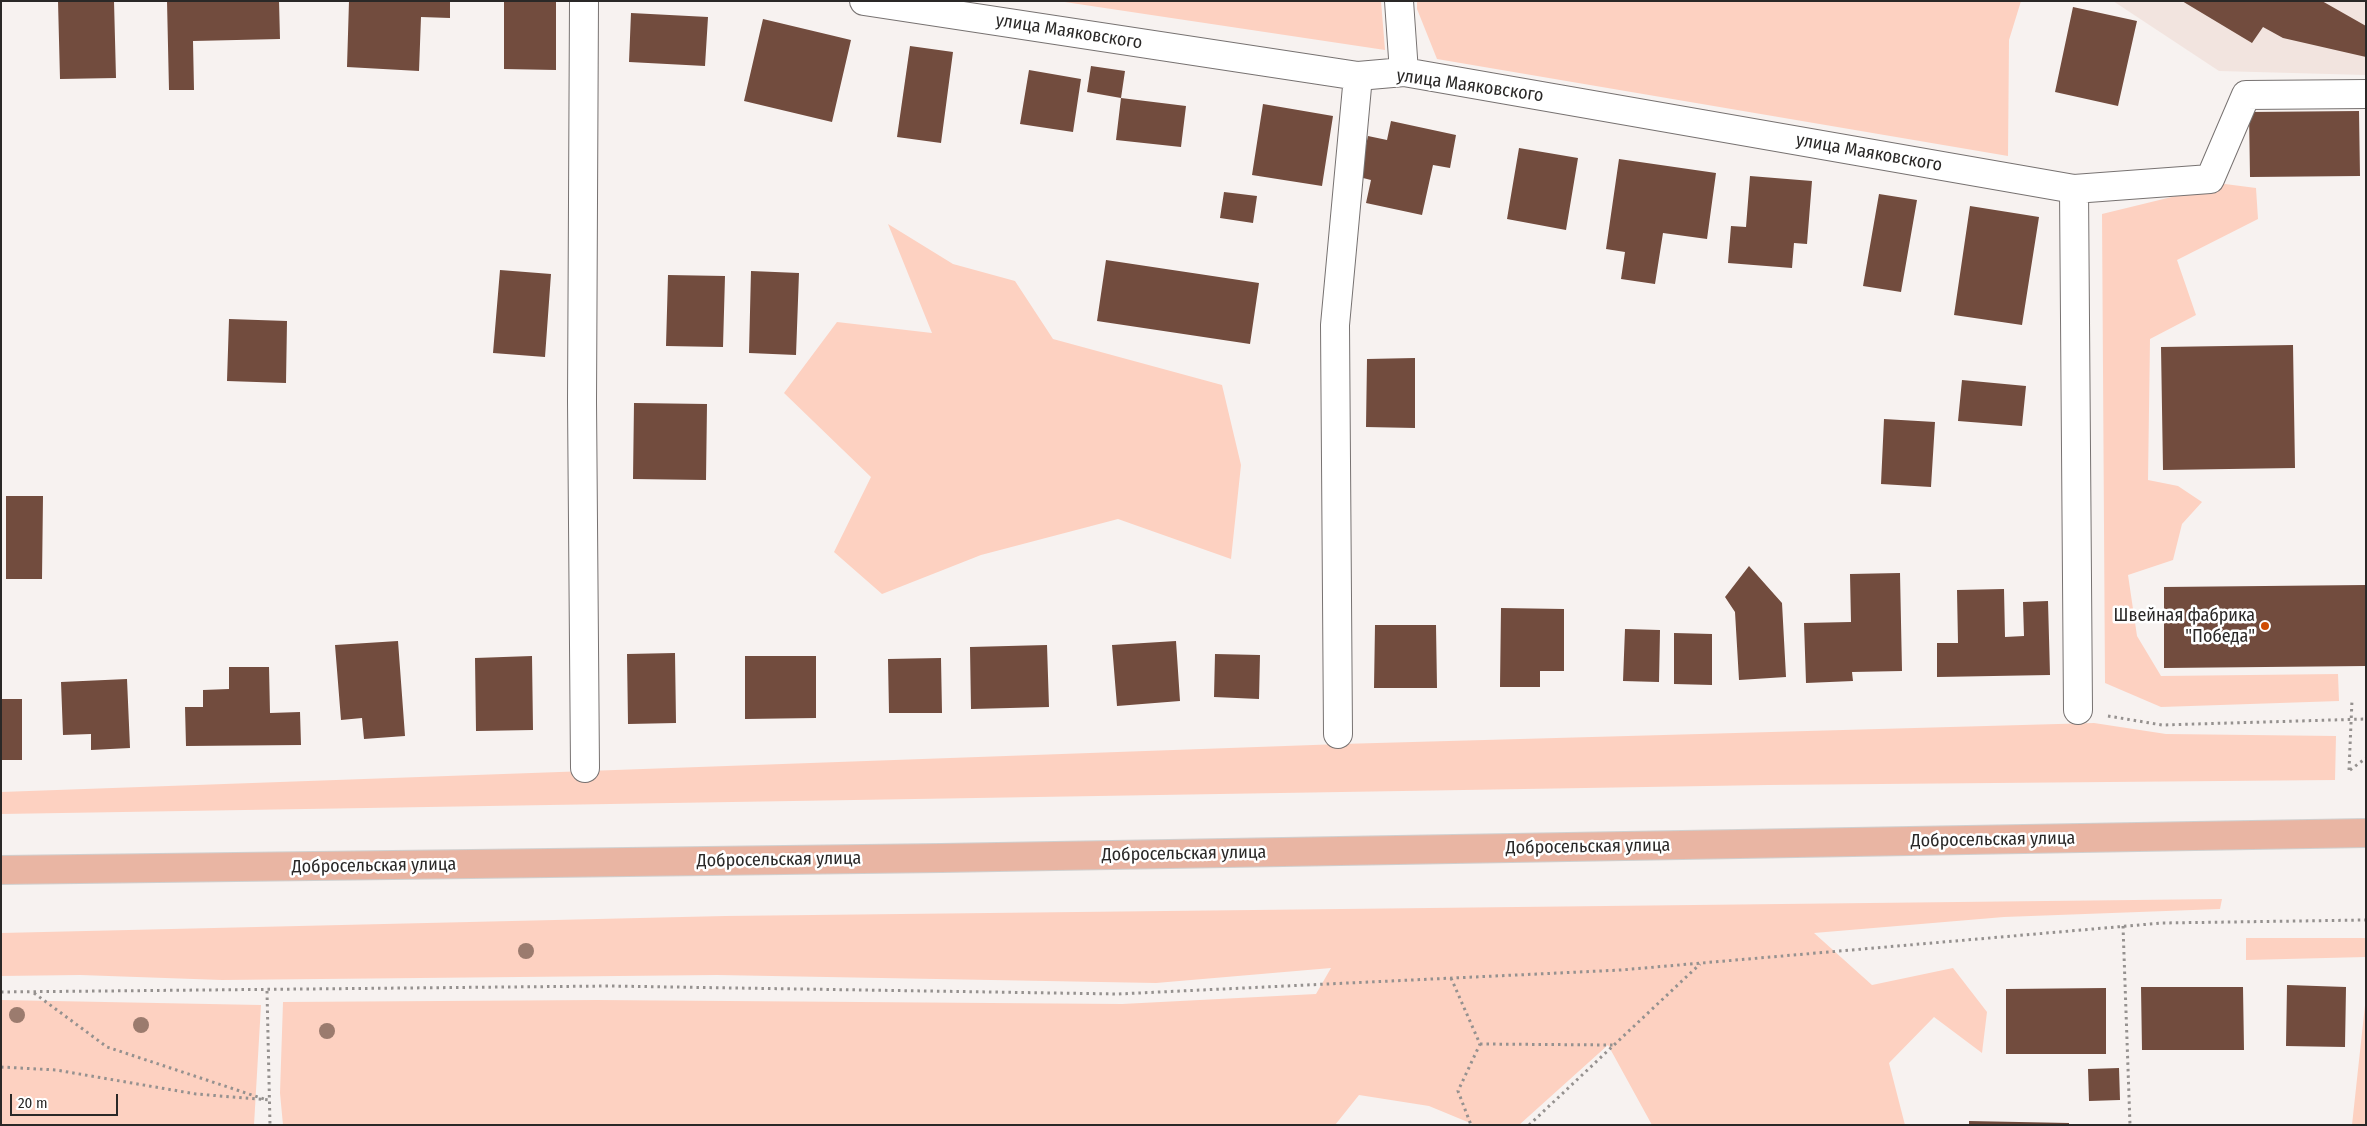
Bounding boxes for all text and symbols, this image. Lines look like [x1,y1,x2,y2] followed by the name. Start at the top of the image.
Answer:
[994,10,1144,54] street label: улица Маяковского
[1395,65,1545,107] street label: улица Маяковского
[1794,130,1944,176] street label: улица Маяковского
[2114,605,2255,648] place label: Швейная фабрика "Победа"
[2259,620,2271,632] marker: Швейная фабрика "Победа"
[1911,828,2075,852] street label: Добросельская улица
[1506,835,1670,859] street label: Добросельская улица
[1102,842,1266,866] street label: Добросельская улица
[697,848,861,872] street label: Добросельская улица
[292,854,456,878] street label: Добросельская улица
[12,1084,120,1116] scale bar
[18,1094,48,1112] text: 20 m

